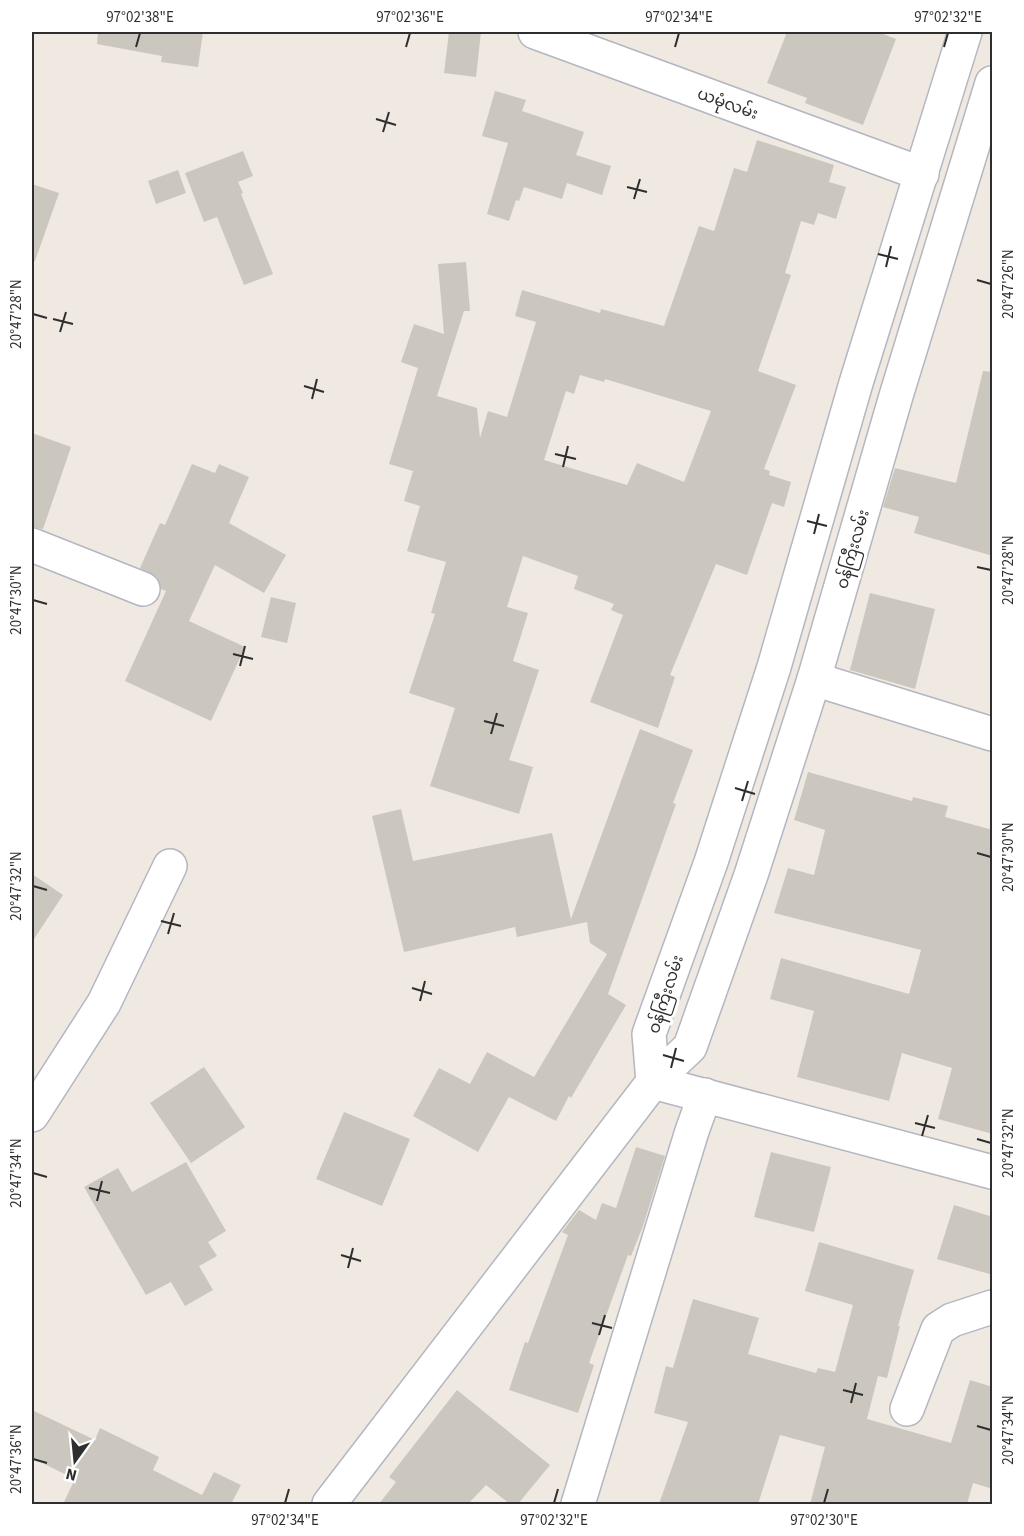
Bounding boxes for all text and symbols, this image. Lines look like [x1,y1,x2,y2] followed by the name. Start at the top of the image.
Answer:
[106,7,174,28] text: 97°02'38"E
[376,7,444,28] text: 97°02'36"E
[645,7,713,28] text: 97°02'34"E
[914,7,982,28] text: 97°02'32"E
[693,82,761,128] street label: ယမုံလမ်း
[998,249,1019,319] text: 20°47'26"N
[6,279,27,349] text: 20°47'28"N
[830,507,877,592] street label: ဝန်ကြီးလမ်း
[998,535,1019,605] text: 20°47'28"N
[6,565,27,635] text: 20°47'30"N
[998,822,1019,892] text: 20°47'30"N
[6,851,27,921] text: 20°47'32"N
[642,952,691,1037] street label: ဝန်ကြီးလမ်း
[998,1108,1019,1178] text: 20°47'32"N
[6,1138,27,1208] text: 20°47'34"N
[998,1395,1019,1465] text: 20°47'34"N
[6,1424,27,1494] text: 20°47'36"N
[45,1431,105,1491] north arrow
[63,1463,79,1487] text: N
[251,1510,319,1531] text: 97°02'34"E
[520,1510,588,1531] text: 97°02'32"E
[790,1510,858,1531] text: 97°02'30"E

